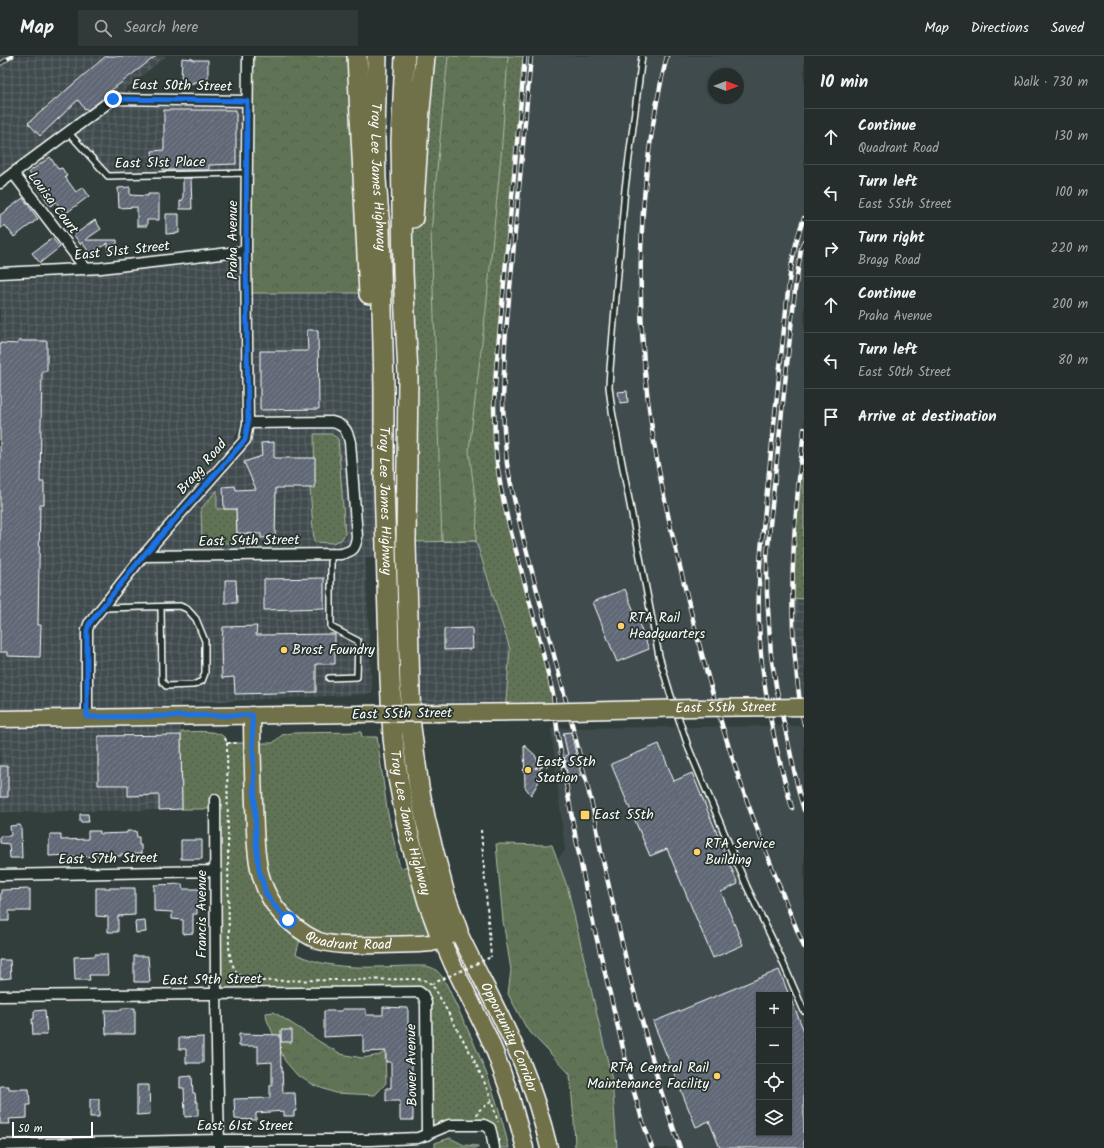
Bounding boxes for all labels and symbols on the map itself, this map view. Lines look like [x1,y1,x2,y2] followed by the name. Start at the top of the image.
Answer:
[708,68,744,104] north arrow
[132,74,233,98] street label: East 50th Street
[104,90,122,108] route end
[364,103,392,252] street label: Troy Lee James Highway
[114,151,206,175] street label: East 51st Place
[22,167,84,240] street label: Louisa Court
[222,199,244,280] street label: Praha Avenue
[73,235,172,267] street label: East 51st Street
[373,427,398,576] street label: Troy Lee James Highway
[172,434,233,500] street label: Bragg Road
[198,529,300,553] street label: East 54th Street
[629,607,705,645] place label: RTA Rail Headquarters
[616,621,626,631] marker: RTA Rail Headquarters
[292,639,375,661] place label: Brost Foundry
[279,645,289,655] marker: Brost Foundry
[675,696,777,719] street label: East 55th Street
[351,702,453,726] street label: East 55th Street
[384,749,437,898] street label: Troy Lee James Highway
[536,751,596,789] place label: East 55th Station
[523,765,533,775] marker: East 55th Station
[594,804,654,826] place label: East 55th
[579,809,591,821] marker: East 55th
[705,833,776,871] place label: RTA Service Building
[58,847,159,871] street label: East 57th Street
[692,847,702,857] marker: RTA Service Building
[191,869,213,958] street label: Francis Avenue
[279,911,297,929] route start
[301,925,393,956] street label: Quadrant Road
[162,968,263,992] street label: East 59th Street
[474,979,544,1097] street label: Opportunity Corridor
[400,1023,424,1106] street label: Bower Avenue
[587,1057,710,1095] place label: RTA Central Rail Maintenance Facility
[712,1071,722,1081] marker: RTA Central Rail Maintenance Facility
[197,1115,294,1137] street label: East 61st Street
[12,1120,93,1139] scale bar

